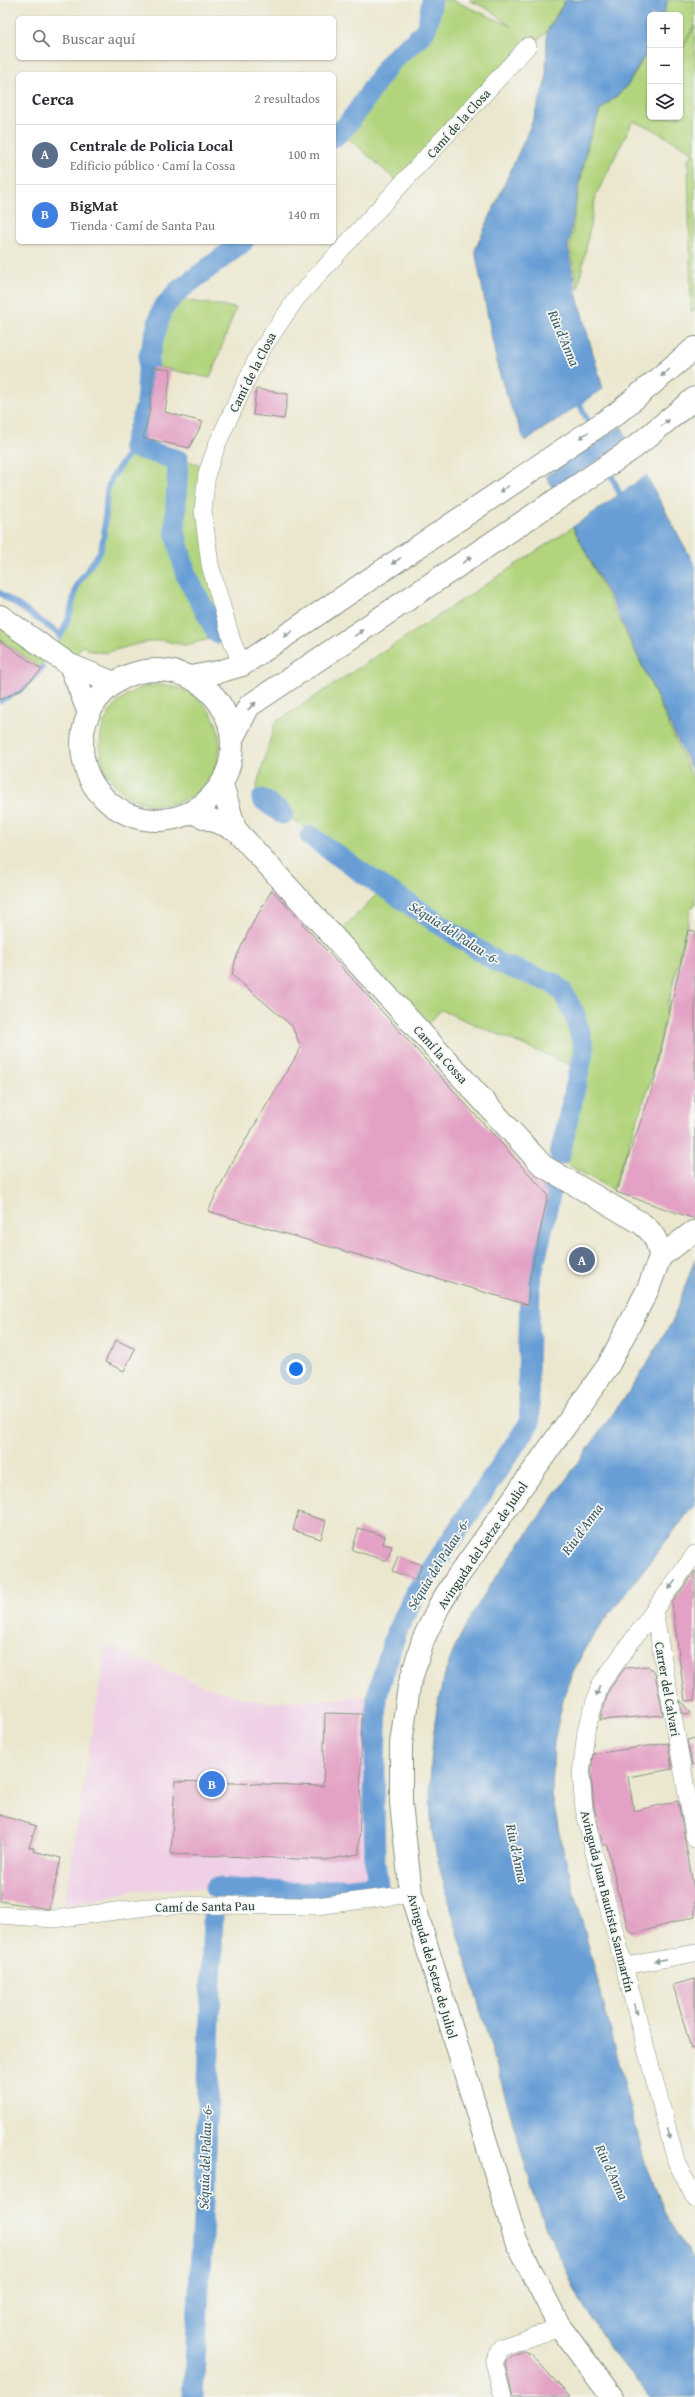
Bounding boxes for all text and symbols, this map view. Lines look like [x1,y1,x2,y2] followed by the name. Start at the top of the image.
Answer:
[647,12,683,120] map controls
[647,12,683,48] button: +
[16,16,336,60] search box
[30,27,52,49] icon: search
[62,28,135,49] text: Buscar aquí
[647,48,683,84] button: −
[422,84,495,162] street label: Camí de la Closa
[647,84,683,120] button: layers
[32,86,74,111] text: Cerca
[254,89,320,108] text: 2 resultados
[70,135,233,156] text: Centrale de Policia Local
[41,145,49,164] text: A
[288,145,320,164] text: 100 m
[70,156,235,175] text: Edificio público · Camí la Cossa
[70,195,118,216] text: BigMat
[41,205,49,224] text: B
[288,205,320,224] text: 140 m
[70,216,215,235] text: Tienda · Camí de Santa Pau
[543,306,585,370] water label: Riu d'Anna
[224,328,281,416] street label: Camí de la Closa
[660,369,670,378] one-way arrow
[660,418,670,427] one-way arrow
[578,431,589,439] one-way arrow
[498,485,509,493] one-way arrow
[462,556,472,564] one-way arrow
[391,557,401,565] one-way arrow
[353,629,365,636] one-way arrow
[283,630,293,638] one-way arrow
[247,701,257,710] one-way arrow
[406,896,505,970] water label: Séquia del Palau -6-
[409,1021,473,1089] street label: Camí la Cossa
[569,1245,595,1275] pin: A
[286,1359,306,1379] your location
[433,1478,532,1613] street label: Avinguda del Setze de Juliol
[556,1499,608,1560] water label: Riu d'Anna
[402,1514,475,1614] water label: Séquia del Palau -6-
[668,1580,676,1591] one-way arrow
[650,1640,685,1738] street label: Carrer del Calvari
[595,1686,601,1698] one-way arrow
[199,1769,225,1799] pin: B
[576,1808,639,1995] street label: Avinguda Juan Bautista Sanmartín
[501,1821,533,1885] water label: Riu d'Anna
[403,1891,462,2041] street label: Avinguda del Setze de Juliol
[155,1896,255,1917] street label: Camí de Santa Pau
[654,1957,666,1963] one-way arrow
[633,2003,639,2015] one-way arrow
[193,2104,217,2210] water label: Séquia del Palau -6-
[666,2128,672,2140] one-way arrow
[590,2140,634,2204] water label: Riu d'Anna

